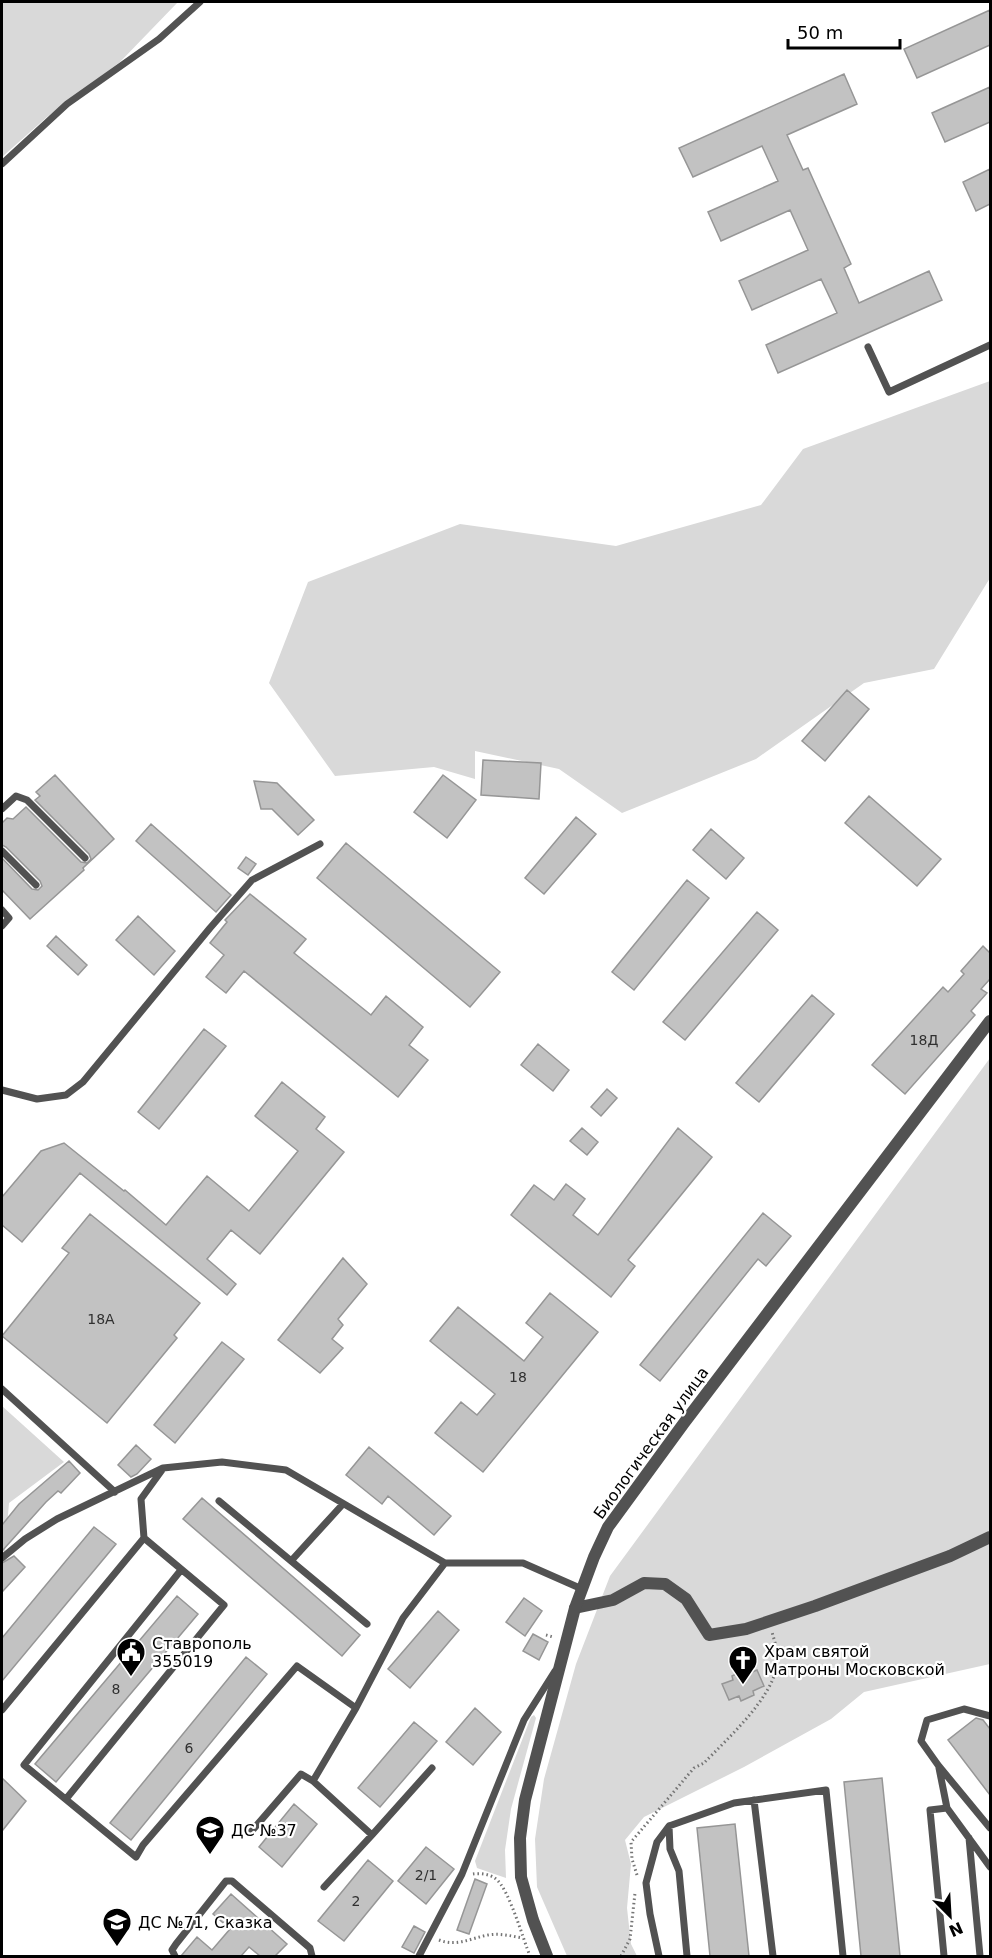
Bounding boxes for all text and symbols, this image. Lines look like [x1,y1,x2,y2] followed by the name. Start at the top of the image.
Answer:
[788,12,900,50] scale bar
[797,22,843,43] text: 50 m
[910,1032,938,1048] house number: 18Д
[87,1311,115,1327] house number: 18А
[590,1363,712,1523] street label: Биологическая улица
[509,1369,527,1385] house number: 18
[152,1634,252,1671] place label: Ставрополь 355019
[115,1636,147,1678] public building icon: Ставрополь 355019
[764,1642,945,1679] place label: Храм святой Матроны Московской
[727,1644,759,1686] church icon: Храм святой Матроны Московской
[112,1681,120,1697] house number: 8
[185,1740,194,1756] house number: 6
[194,1814,226,1856] school or university icon: ДС №37
[231,1821,297,1840] place label: ДС №37
[415,1867,437,1883] house number: 2/1
[920,1886,980,1946] north arrow
[352,1893,360,1909] house number: 2
[101,1906,133,1948] school or university icon: ДС №71, Сказка
[138,1913,273,1932] place label: ДС №71, Сказка
[946,1918,966,1941] text: N

